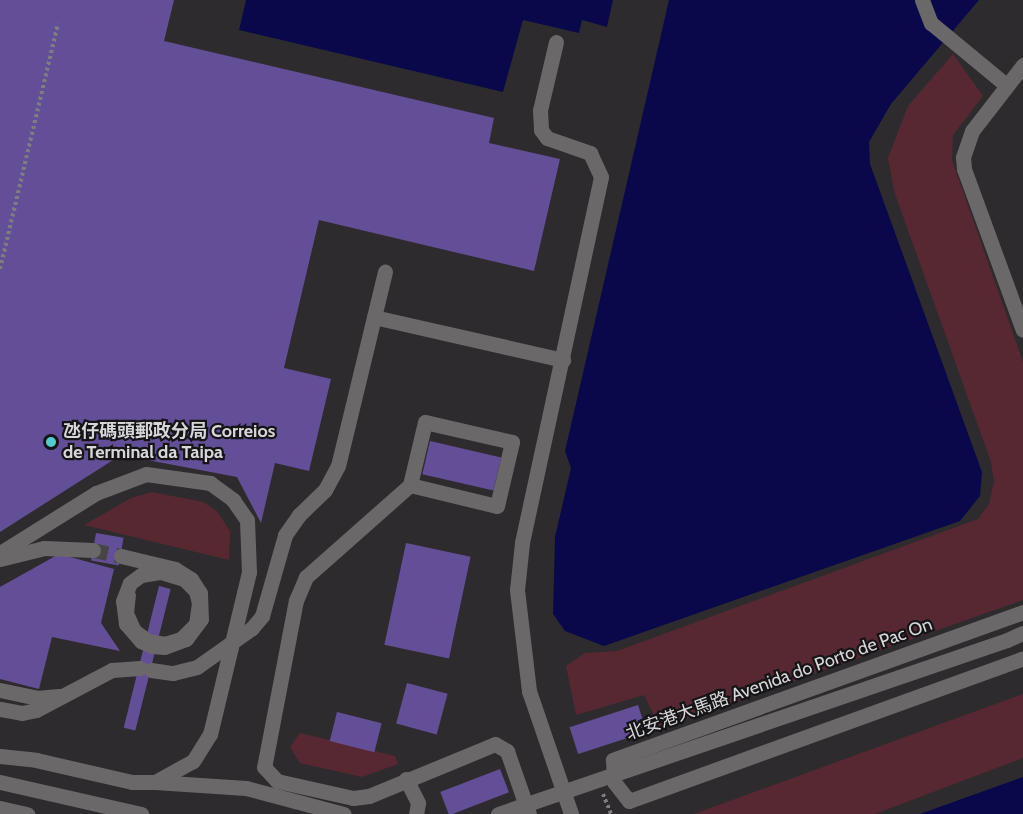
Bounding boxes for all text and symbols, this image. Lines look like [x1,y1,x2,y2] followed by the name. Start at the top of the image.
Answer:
[63,421,275,464] place label: 氹仔碼頭郵政分局 Correios de Terminal da Taipa
[44,435,58,449] marker: 氹仔碼頭郵政分局 Correios de Terminal da Taipa
[623,613,935,745] street label: 北安港大馬路 Avenida do Porto de Pac On

